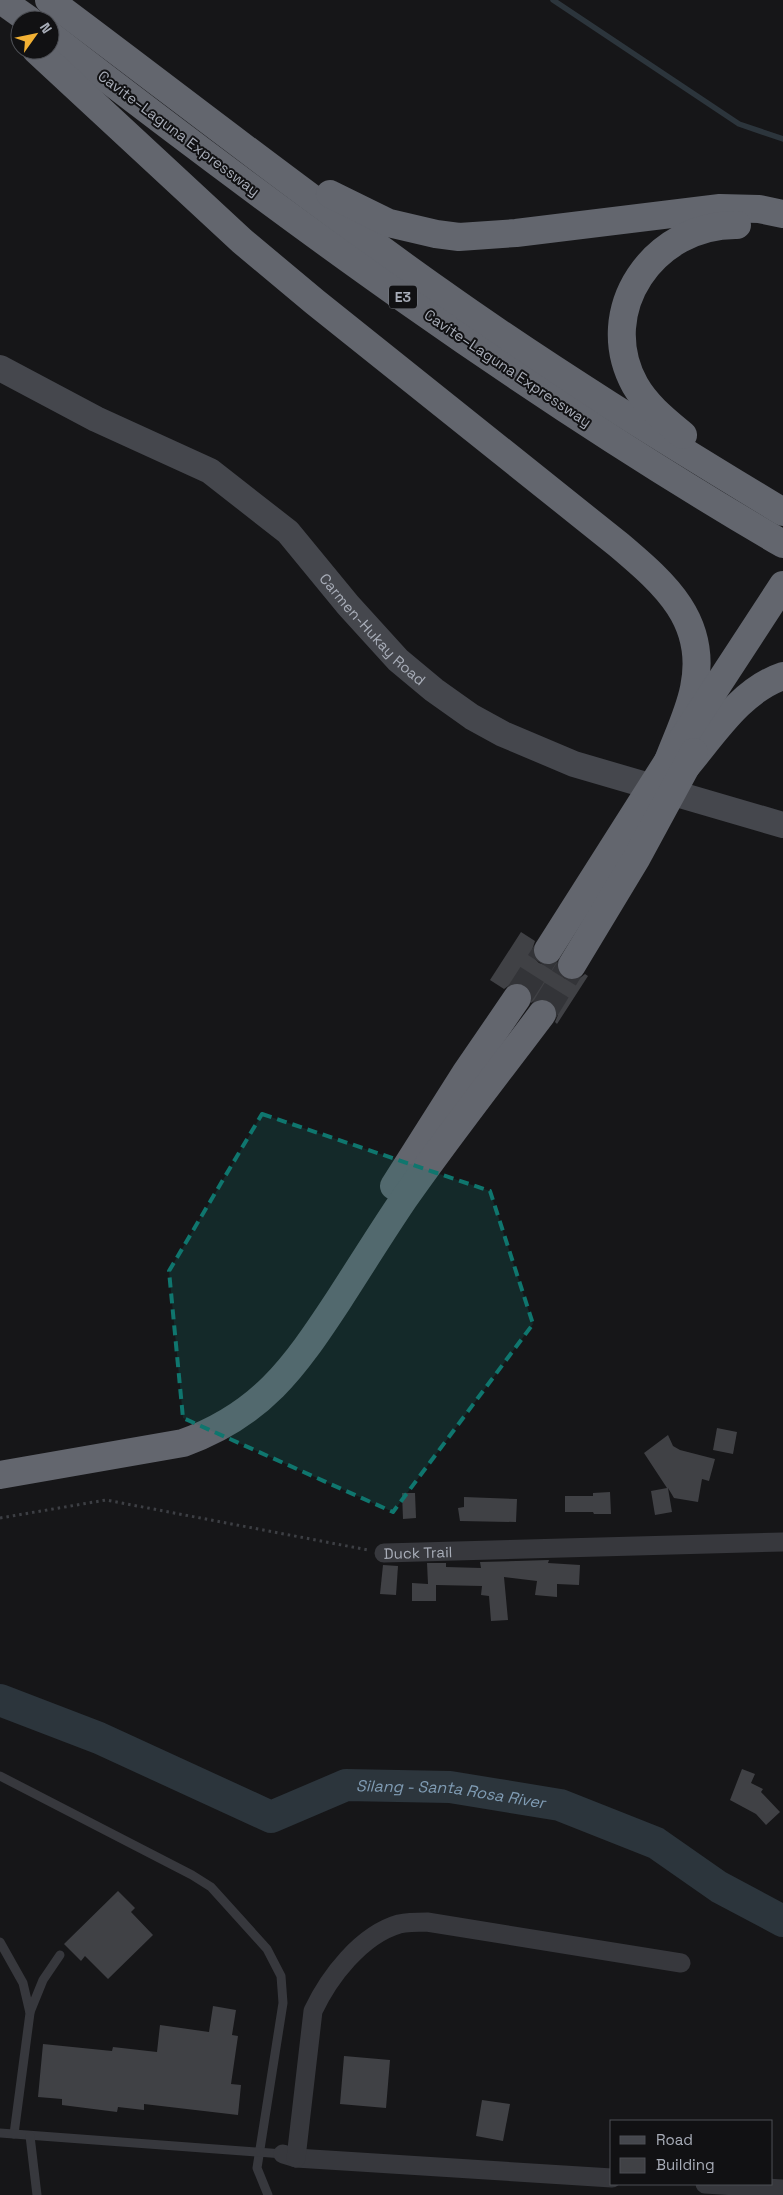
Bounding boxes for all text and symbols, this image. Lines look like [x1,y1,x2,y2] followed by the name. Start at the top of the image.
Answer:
[10,10,60,60] north arrow
[36,19,56,37] text: N
[94,66,264,200] street label: Cavite–Laguna Expressway
[389,286,417,308] road number: E3
[421,305,595,431] street label: Cavite–Laguna Expressway
[316,569,430,689] street label: Carmen-Hukay Road
[383,1542,453,1563] street label: Duck Trail
[356,1775,549,1813] water label: Silang - Santa Rosa River
[610,2120,773,2185] legend
[656,2130,693,2149] text: Road
[656,2155,715,2174] text: Building

